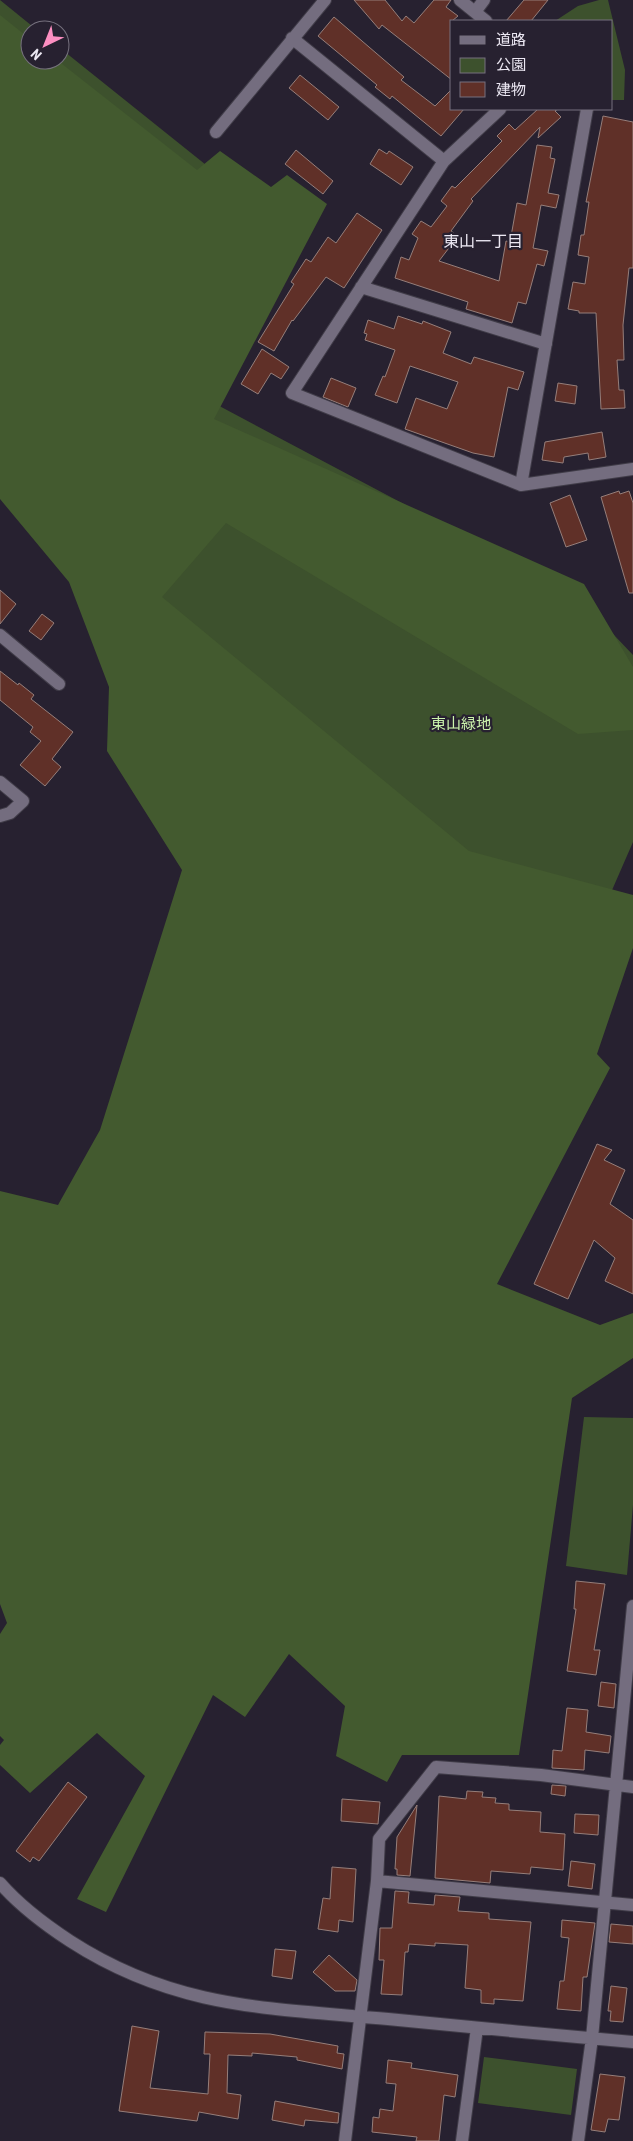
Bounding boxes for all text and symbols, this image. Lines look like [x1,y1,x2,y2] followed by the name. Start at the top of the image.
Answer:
[20,20,70,70] north arrow
[450,20,613,110] legend
[496,31,526,49] text: 道路
[28,46,45,63] text: N
[496,56,526,74] text: 公園
[496,81,526,99] text: 建物
[443,232,523,251] district label: 東山一丁目
[431,715,491,733] park label: 東山緑地

